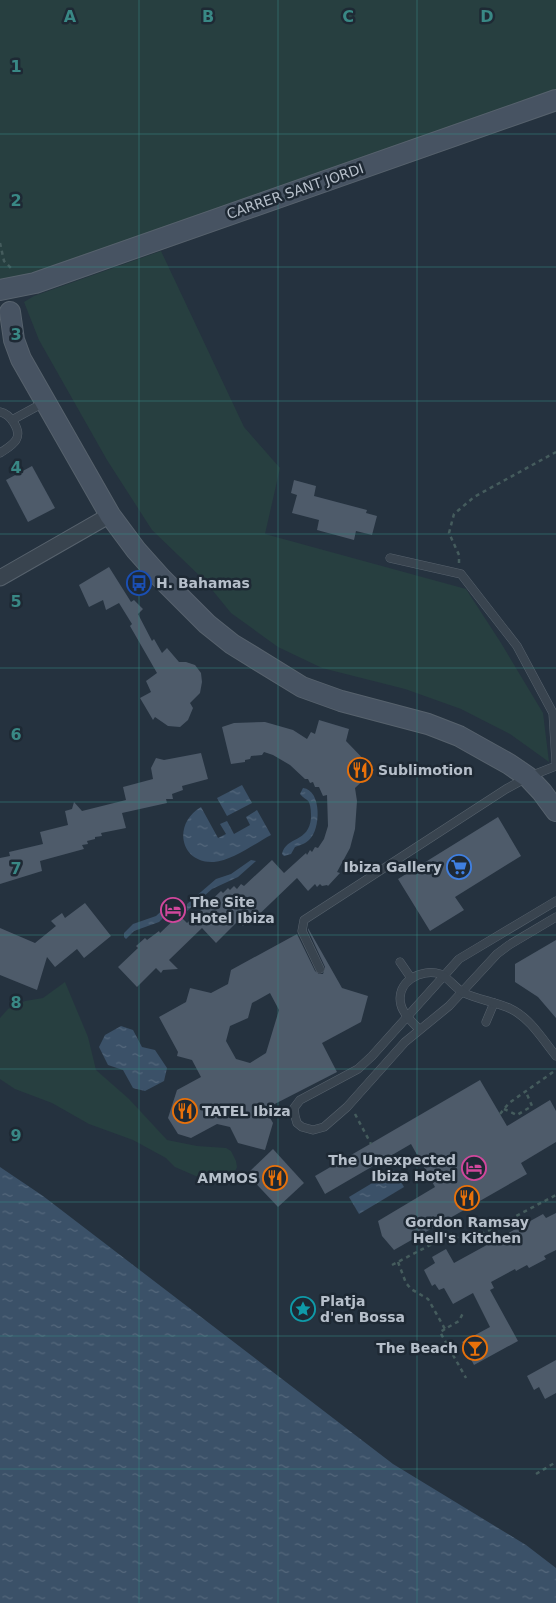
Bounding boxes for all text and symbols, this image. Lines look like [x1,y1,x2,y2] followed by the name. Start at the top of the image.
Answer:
[64,7,77,26] text: A
[202,7,214,26] text: B
[342,7,354,26] text: C
[480,7,494,26] text: D
[10,57,22,76] text: 1
[224,160,366,222] street label: CARRER SANT JORDI
[10,191,22,210] text: 2
[10,325,22,344] text: 3
[10,458,22,477] text: 4
[126,570,152,596] bus stop icon: H. Bahamas
[156,575,250,591] place label: H. Bahamas
[10,592,22,611] text: 5
[10,725,22,744] text: 6
[347,757,373,783] restaurant icon: Sublimotion
[378,762,473,778] place label: Sublimotion
[446,854,472,880] supermarket icon: Ibiza Gallery
[10,859,22,878] text: 7
[343,859,442,875] place label: Ibiza Gallery
[190,894,275,926] place label: The Site Hotel Ibiza
[160,897,186,923] hotel icon: The Site Hotel Ibiza
[10,993,22,1012] text: 8
[172,1098,198,1124] restaurant icon: TATEL Ibiza
[202,1103,291,1119] place label: TATEL Ibiza
[10,1126,22,1145] text: 9
[328,1152,456,1184] place label: The Unexpected Ibiza Hotel
[461,1155,487,1181] hotel icon: The Unexpected Ibiza Hotel
[262,1165,288,1191] restaurant icon: AMMOS
[197,1170,258,1186] place label: AMMOS
[454,1185,480,1211] restaurant icon: Gordon Ramsay Hell's Kitchen
[405,1214,529,1246] place label: Gordon Ramsay Hell's Kitchen
[320,1293,405,1325] place label: Platja d'en Bossa
[290,1296,316,1322] place icon: Platja d'en Bossa
[462,1335,488,1361] bar icon: The Beach
[376,1340,458,1356] place label: The Beach

